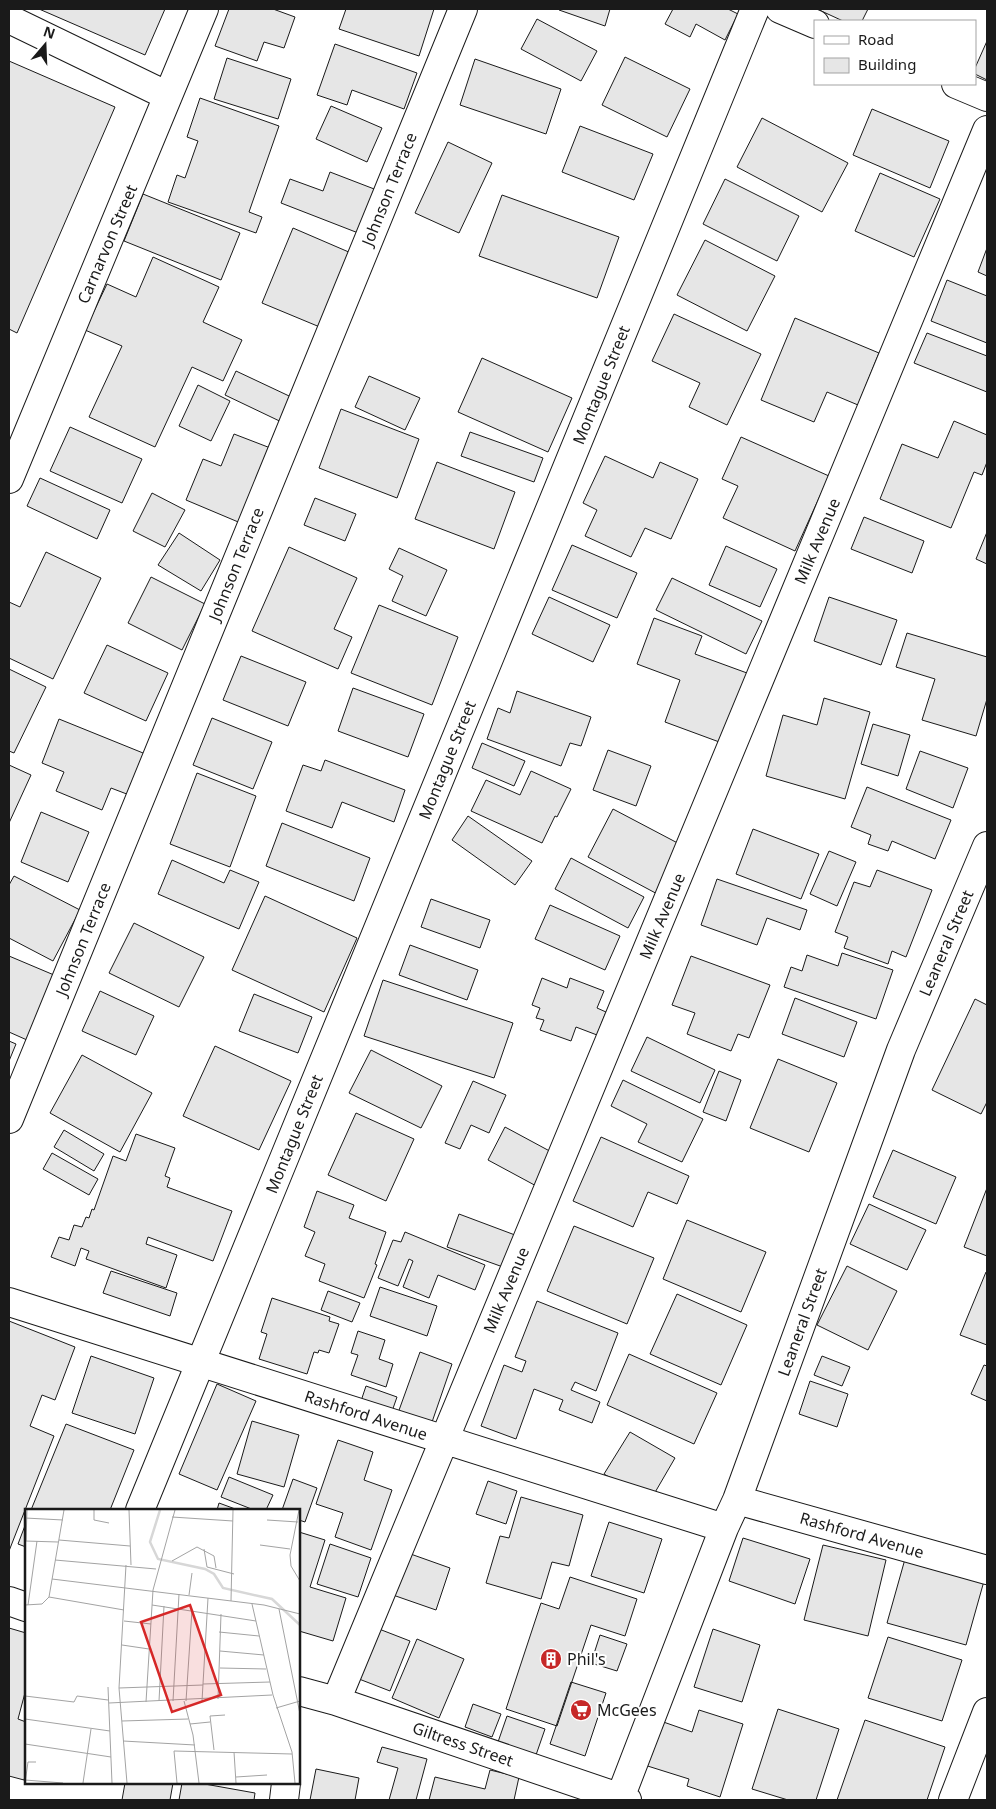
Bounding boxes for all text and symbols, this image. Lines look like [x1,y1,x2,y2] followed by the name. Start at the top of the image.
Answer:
[20,20,70,70] north arrow
[814,20,976,85] legend
[41,21,58,43] text: N
[858,29,894,49] text: Road
[858,54,916,74] text: Building
[355,129,422,251] street label: Johnson Terrace
[72,181,142,307] street label: Carnarvon Street
[567,322,635,448] street label: Montague Street
[789,495,845,587] street label: Milk Avenue
[202,504,269,626] street label: Johnson Terrace
[413,697,481,823] street label: Montague Street
[634,870,690,962] street label: Milk Avenue
[49,879,116,1001] street label: Johnson Terrace
[914,886,978,1000] street label: Leaneral Street
[260,1071,328,1197] street label: Montague Street
[478,1244,534,1336] street label: Milk Avenue
[772,1265,832,1379] street label: Leaneral Street
[302,1385,430,1445] street label: Rashford Avenue
[797,1507,927,1563] street label: Rashford Avenue
[25,1509,300,1784] inset map
[539,1647,563,1671] building icon: Phil's
[567,1648,606,1670] place label: Phil's
[569,1698,593,1722] supermarket icon: McGees
[597,1699,657,1721] place label: McGees
[410,1716,517,1772] street label: Giltress Street

